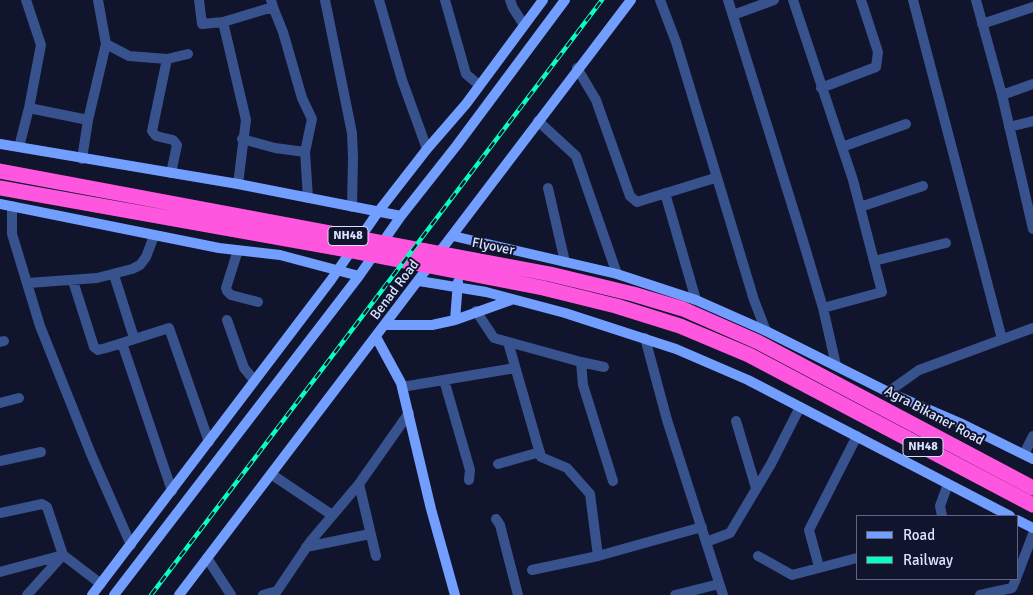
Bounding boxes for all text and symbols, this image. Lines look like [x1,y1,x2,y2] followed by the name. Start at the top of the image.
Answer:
[328,227,368,246] road number: NH48
[470,235,516,259] street label: Flyover
[367,257,423,323] street label: Benad Road
[881,383,987,449] street label: Agra Bikaner Road
[903,438,943,457] road number: NH48
[856,515,1018,580] legend
[903,526,935,544] text: Road
[903,551,953,569] text: Railway

